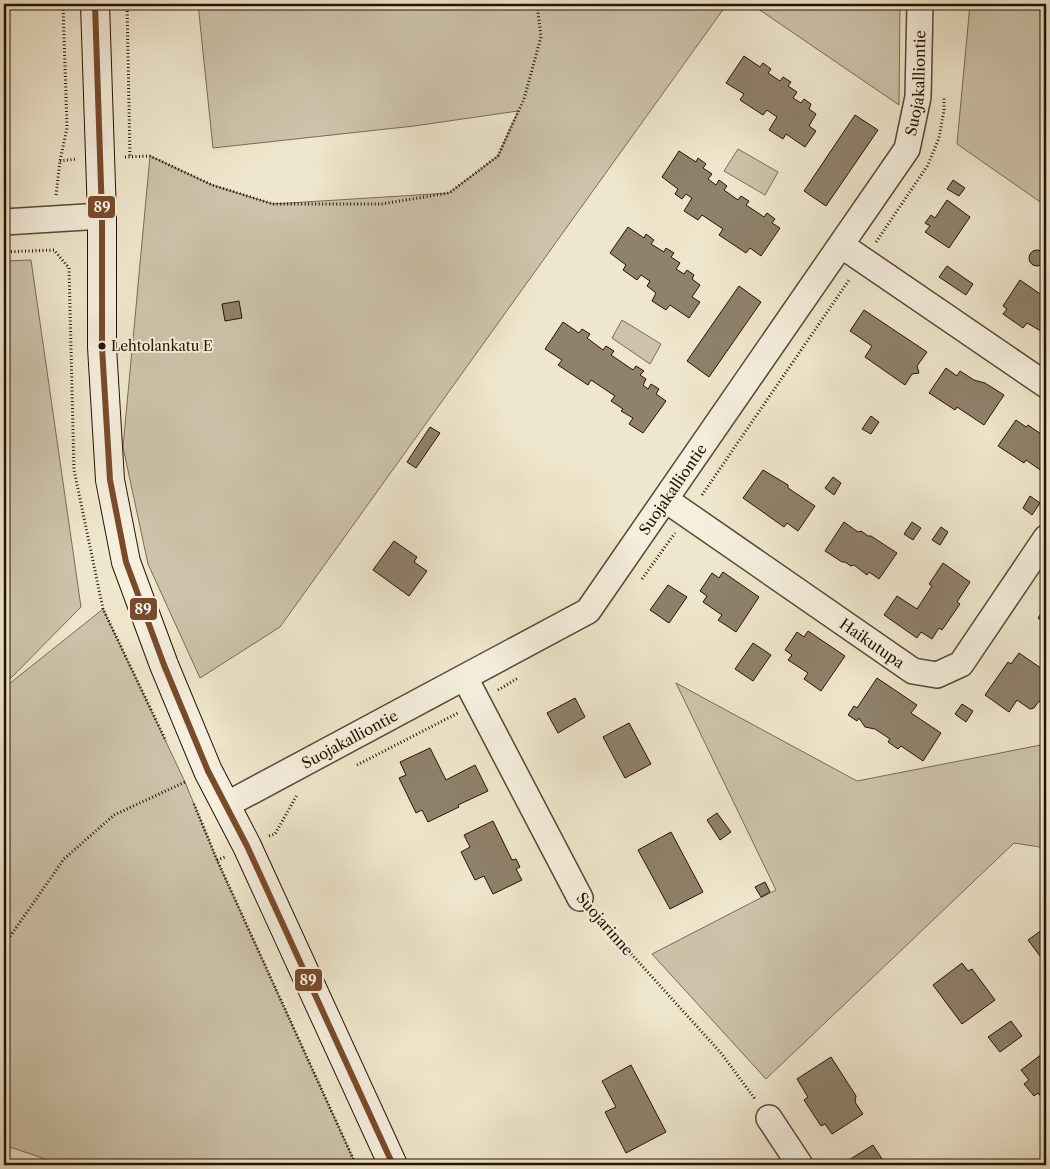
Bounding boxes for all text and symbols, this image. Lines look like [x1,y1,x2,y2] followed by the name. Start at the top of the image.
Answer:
[901,30,929,138] street label: Suojakalliontie
[87,195,116,219] line badge: 89
[94,198,110,216] text: 89
[111,337,213,355] place label: Lehtolankatu E
[97,341,107,351] marker: Lehtolankatu E
[634,440,710,538] street label: Suojakalliontie
[129,597,158,621] line badge: 89
[135,600,151,618] text: 89
[836,614,909,672] street label: Haikutupa
[298,705,401,772] street label: Suojakalliontie
[572,888,638,960] street label: Suojarinne
[294,968,323,992] line badge: 89
[300,971,316,989] text: 89

